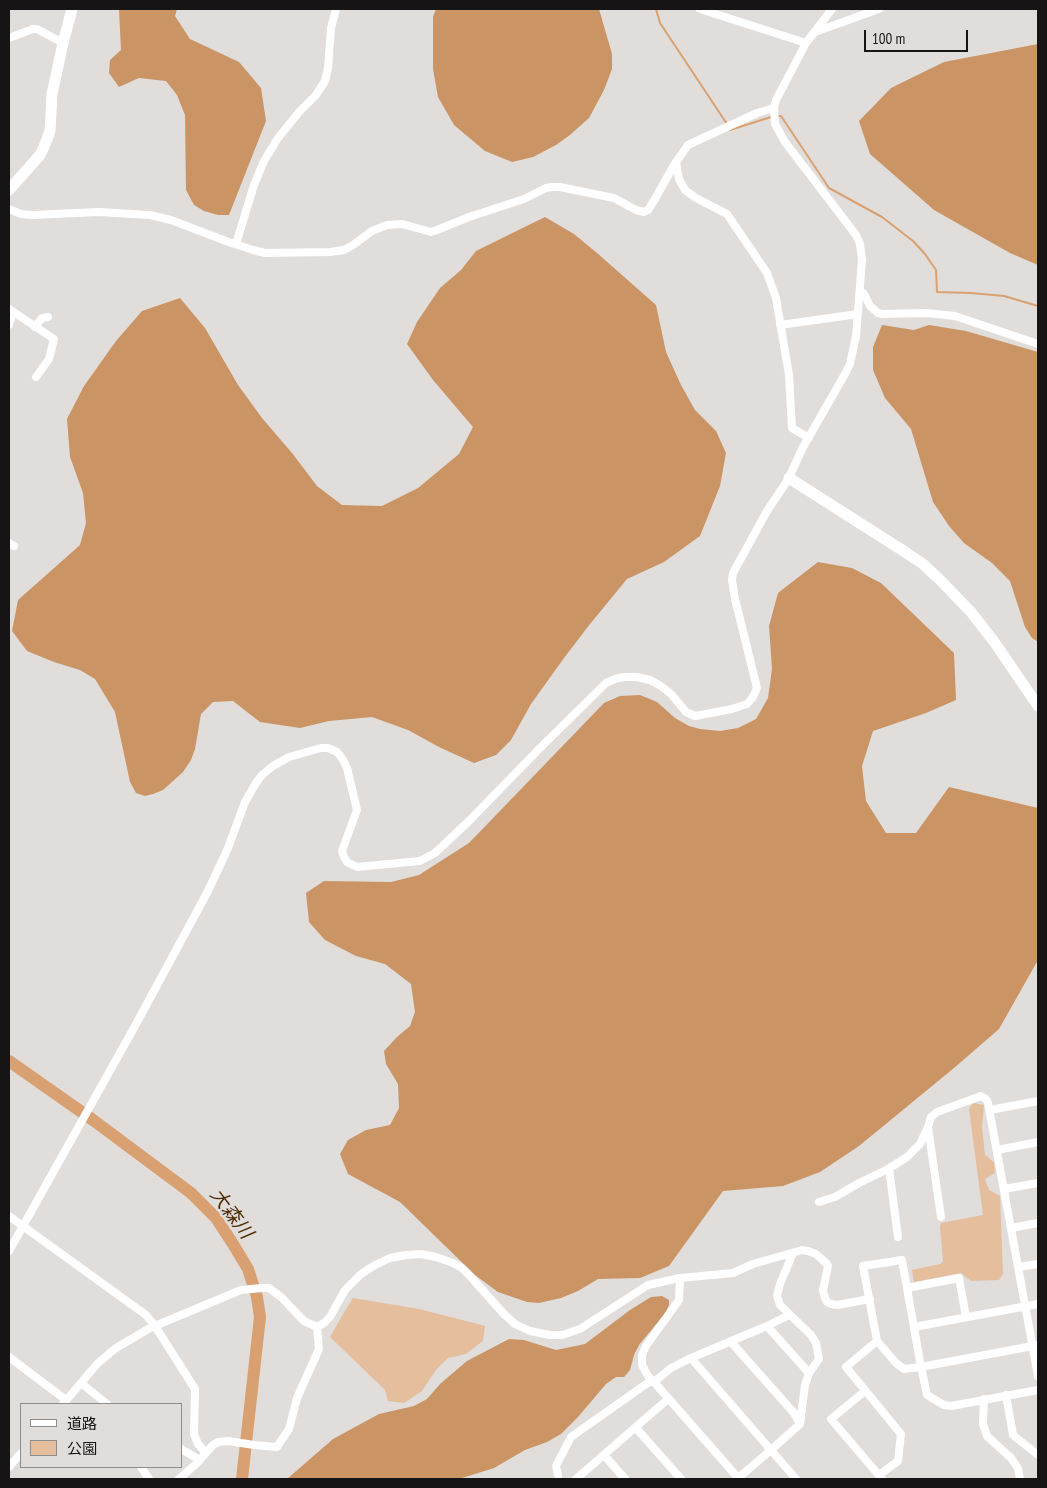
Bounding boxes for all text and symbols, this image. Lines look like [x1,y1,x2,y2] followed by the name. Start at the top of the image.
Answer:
[867,20,971,52] scale bar
[872,29,905,48] text: 100 m
[205,1184,257,1244] water label: 大森川
[20,1403,182,1468] legend
[67,1414,97,1433] text: 道路
[67,1439,97,1458] text: 公園

